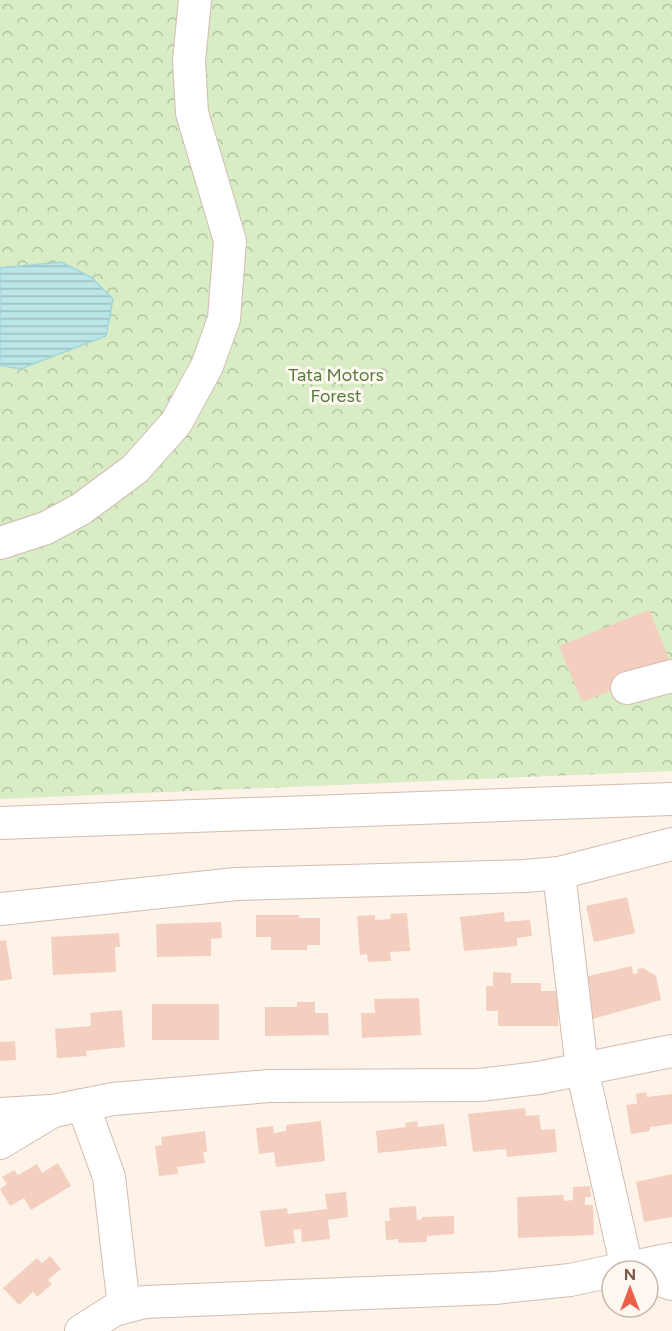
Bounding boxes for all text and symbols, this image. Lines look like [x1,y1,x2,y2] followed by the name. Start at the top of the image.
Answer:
[288,364,384,407] park label: Tata Motors Forest
[600,1259,660,1319] north arrow
[624,1265,636,1284] text: N

